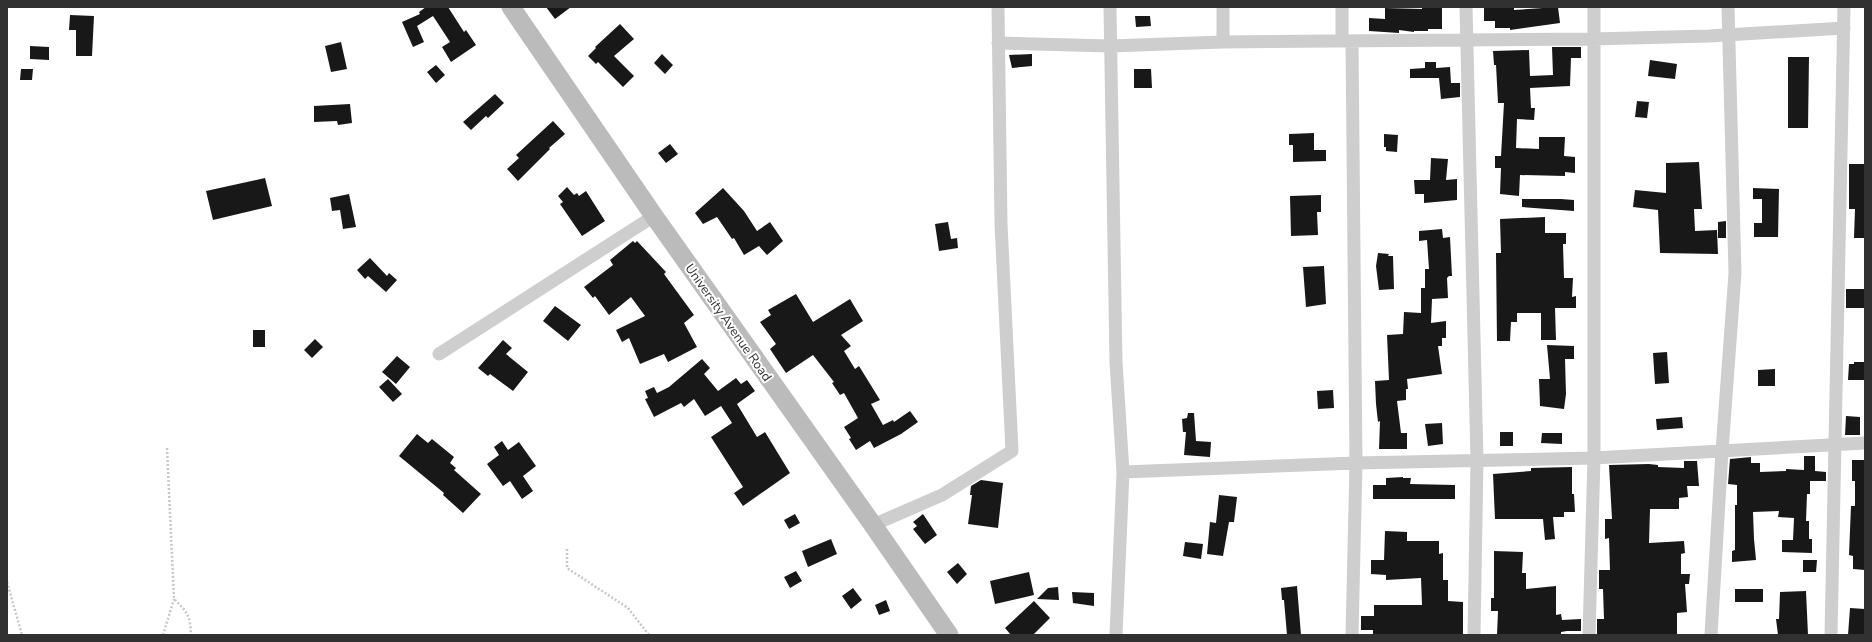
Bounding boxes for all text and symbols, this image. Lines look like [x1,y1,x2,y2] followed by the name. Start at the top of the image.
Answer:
[681,260,776,385] street label: University Avenue Road

